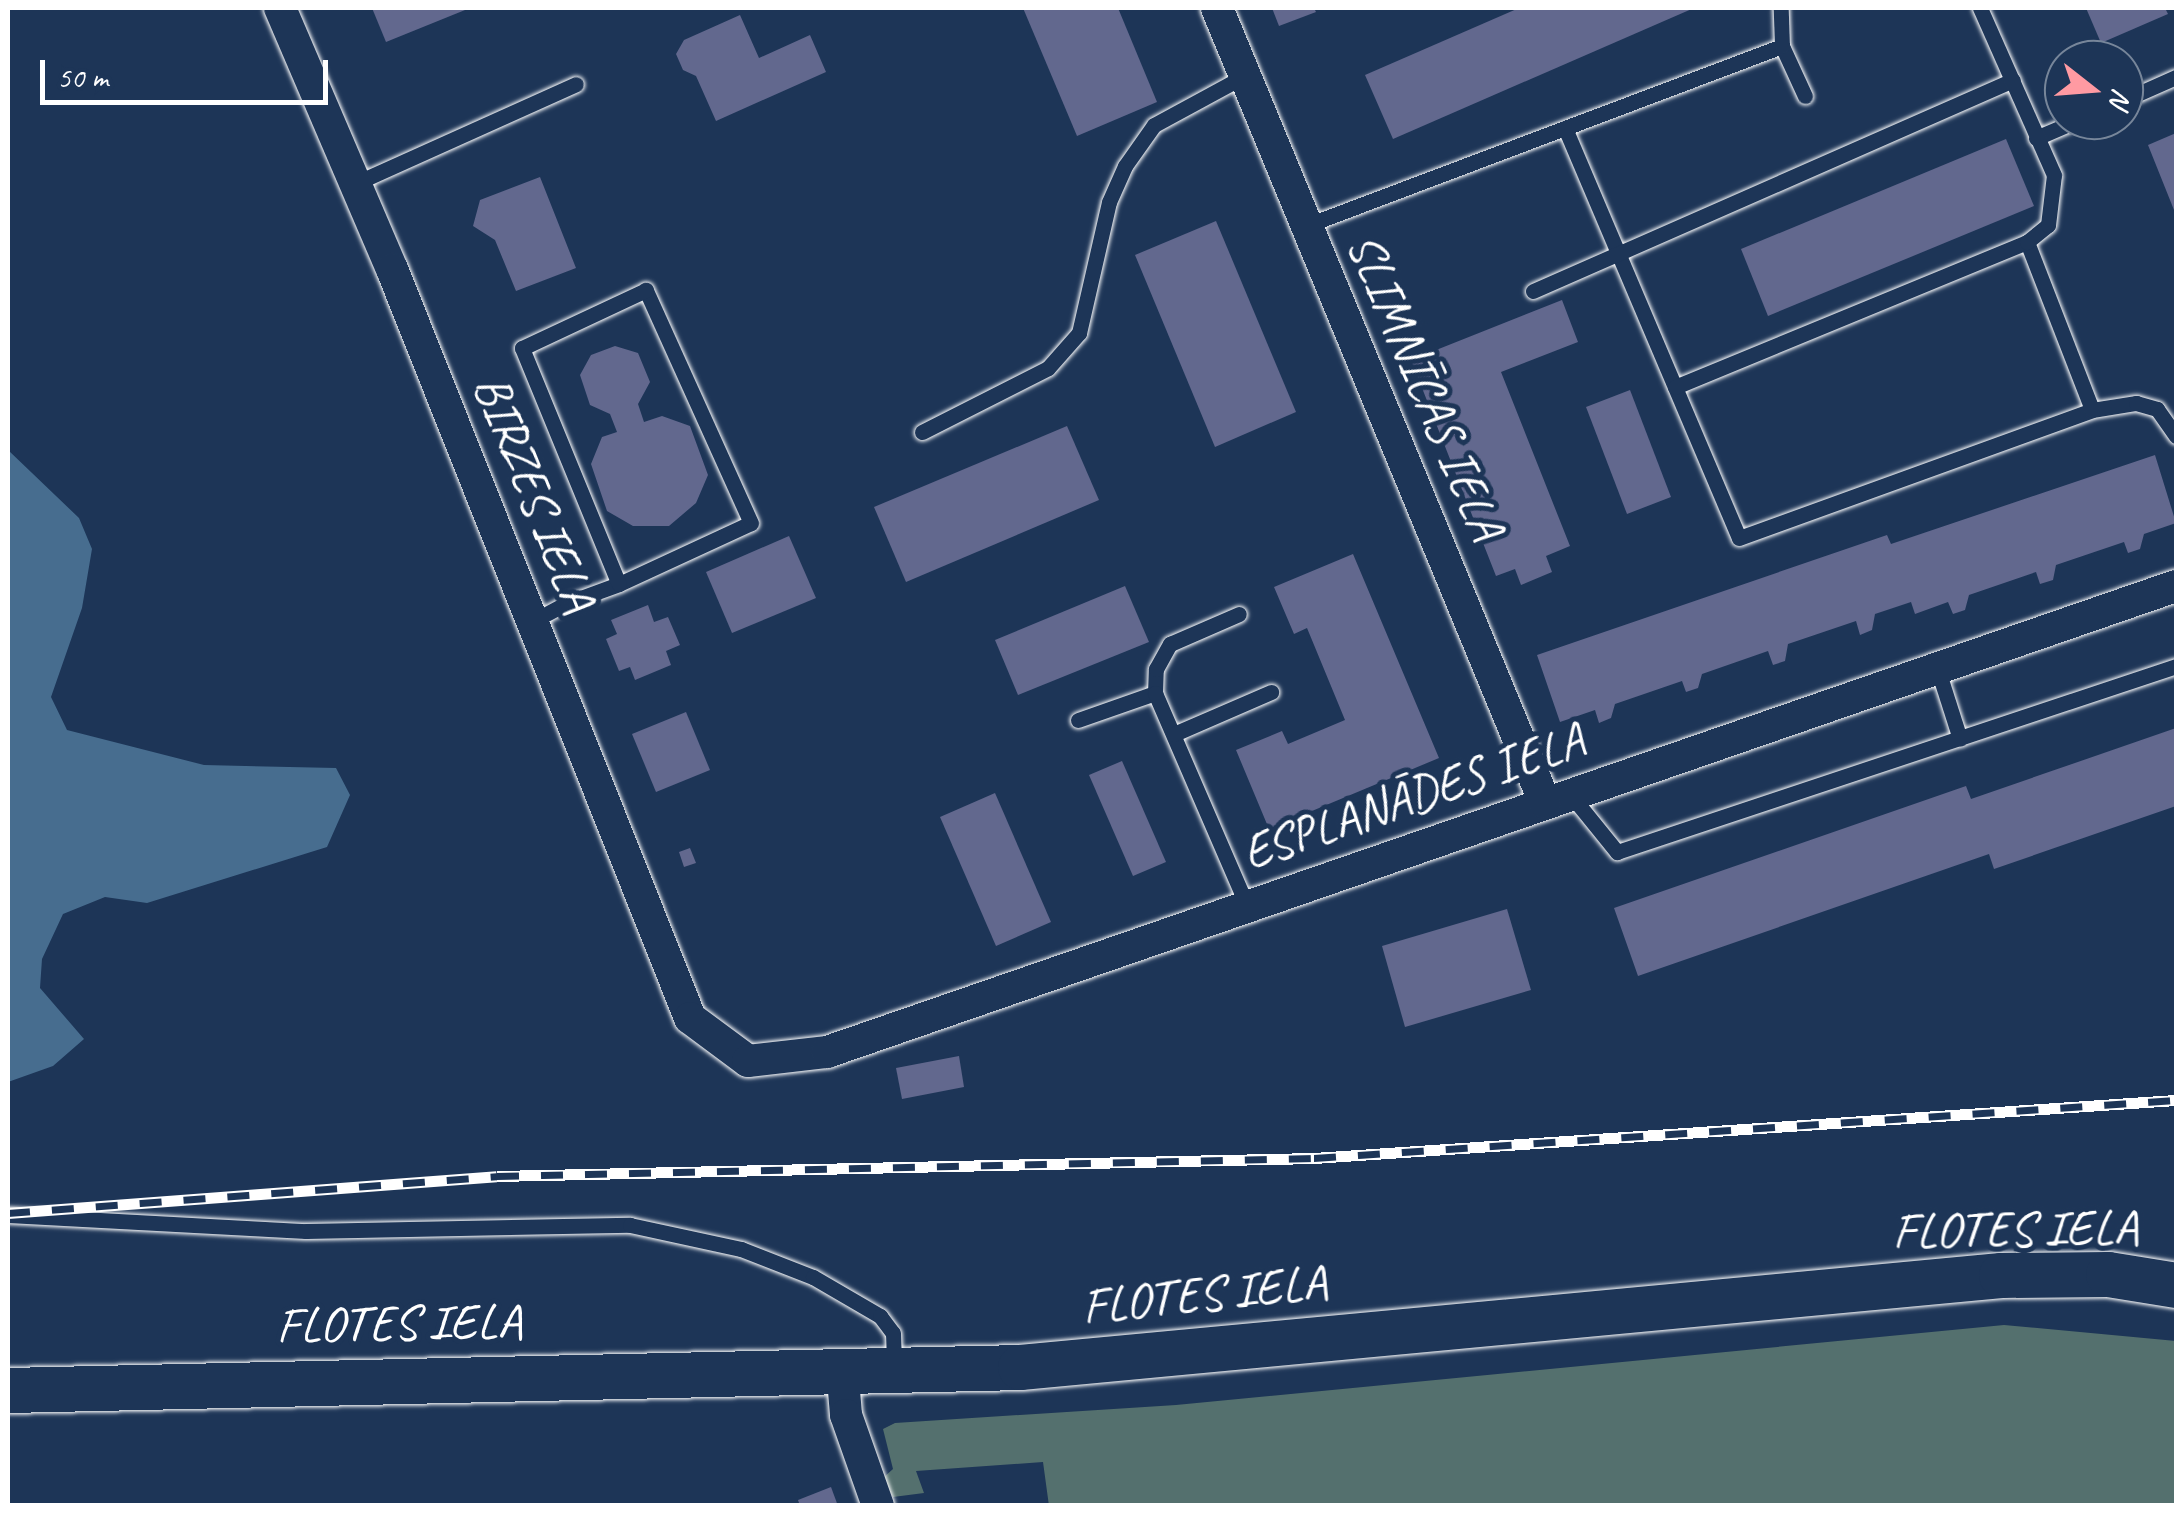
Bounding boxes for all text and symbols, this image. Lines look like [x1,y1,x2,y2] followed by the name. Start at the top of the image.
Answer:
[45,40,332,102] scale bar
[2044,40,2144,140] north arrow
[57,58,108,96] text: 50 m
[2102,85,2141,112] text: N
[1334,224,1518,548] street label: SLIMNĪCAS IELA
[460,366,610,620] street label: BIRZES IELA
[1234,709,1592,883] street label: ESPLANĀDES IELA
[1892,1197,2138,1261] street label: FLOTES IELA
[1079,1251,1329,1337] street label: FLOTES IELA
[276,1291,522,1355] street label: FLOTES IELA

